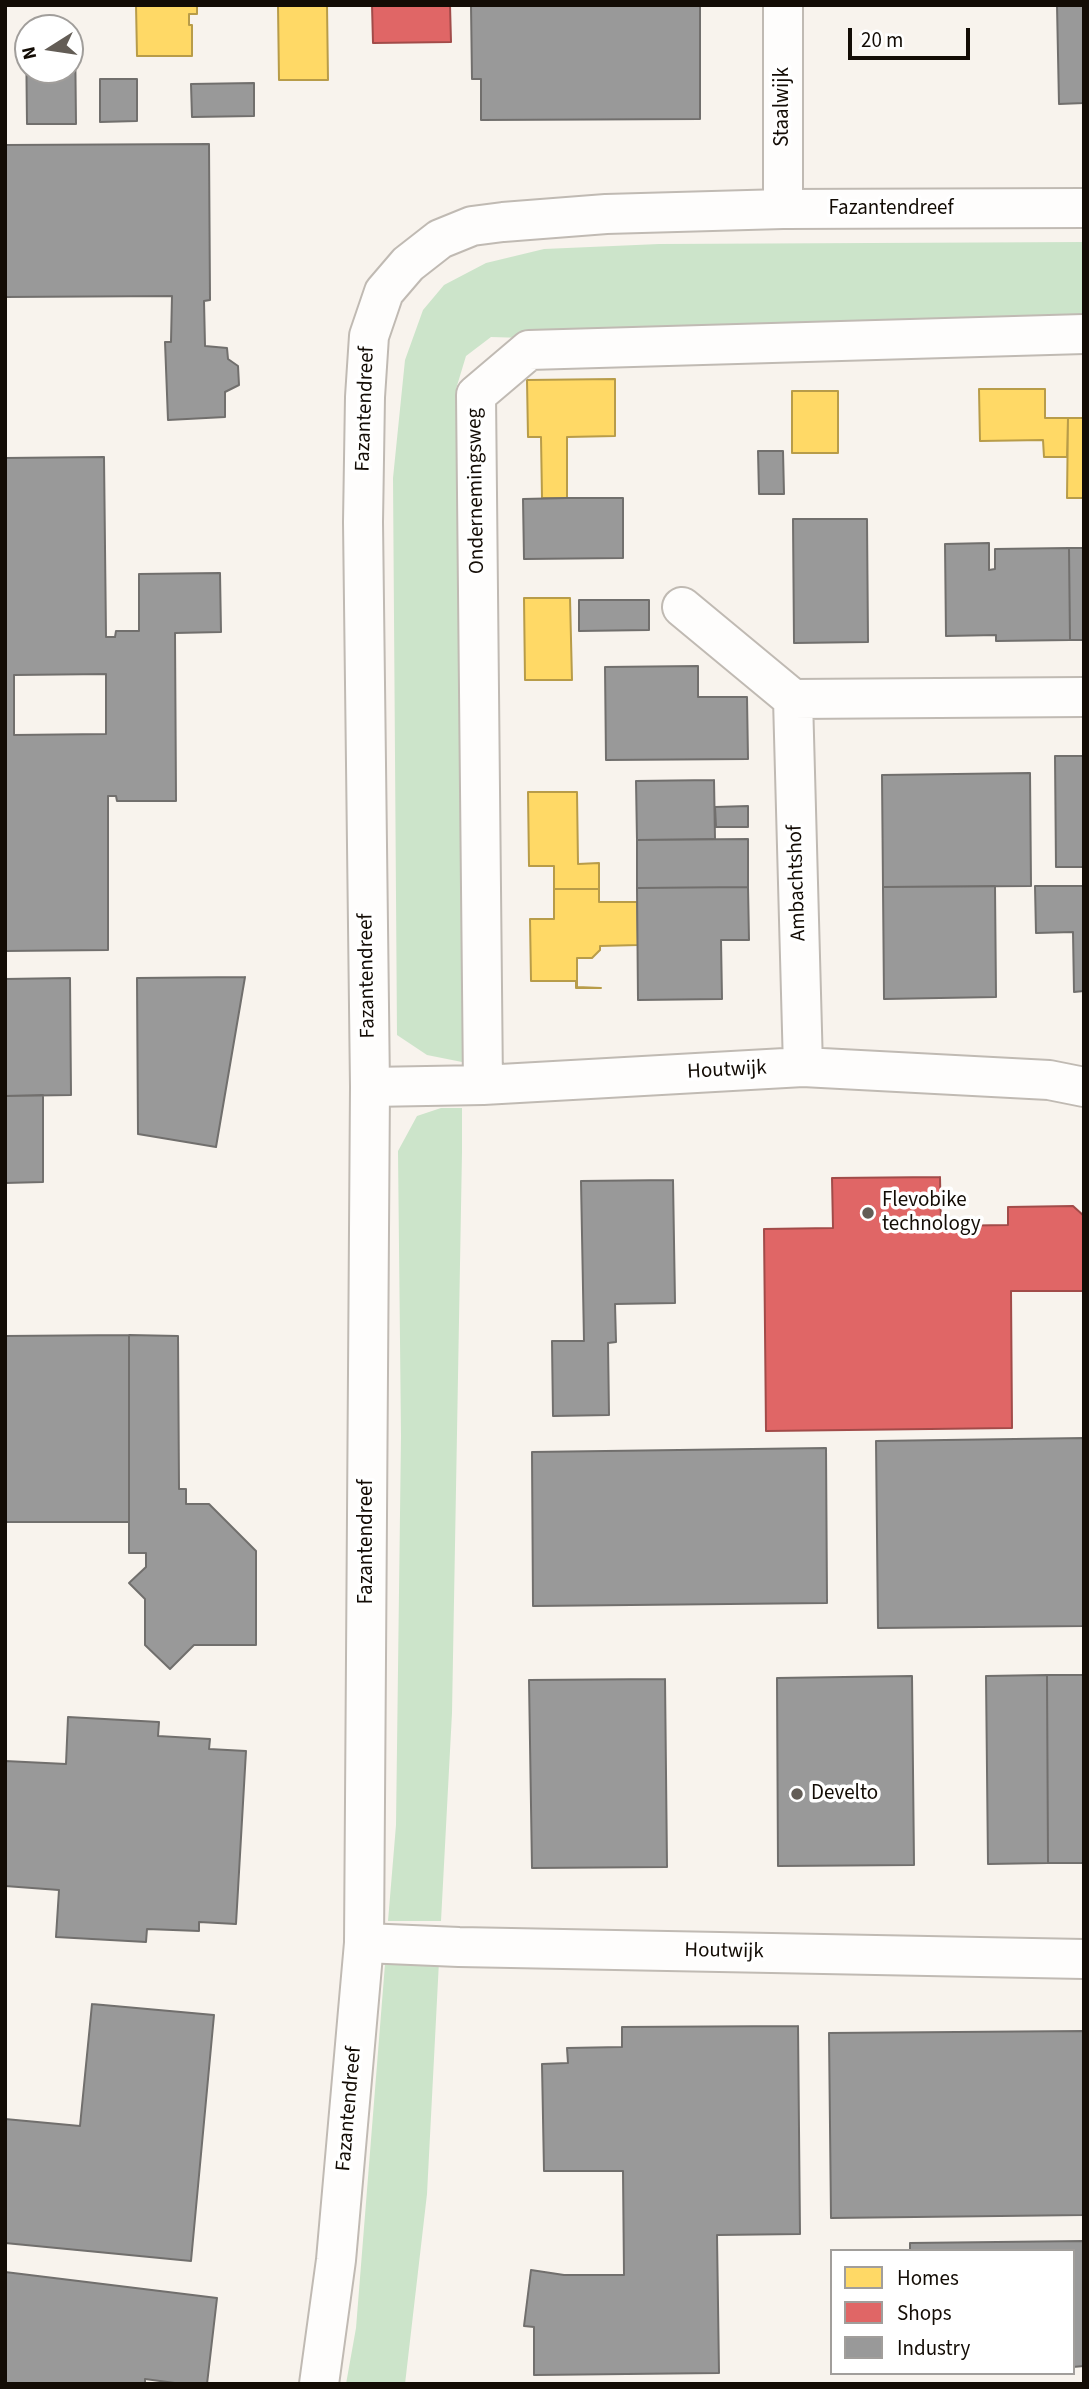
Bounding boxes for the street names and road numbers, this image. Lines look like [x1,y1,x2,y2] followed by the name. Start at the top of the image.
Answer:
[770,67,796,147] street label: Staalwijk
[828,196,954,222] street label: Fazantendreef
[351,346,381,472] street label: Fazantendreef
[463,408,491,574] street label: Ondernemingsweg
[783,824,813,942] street label: Ambachtshof
[354,913,382,1039] street label: Fazantendreef
[687,1056,767,1086] street label: Houtwijk
[354,1479,380,1605] street label: Fazantendreef
[684,1939,764,1965] street label: Houtwijk
[332,2046,368,2172] street label: Fazantendreef

